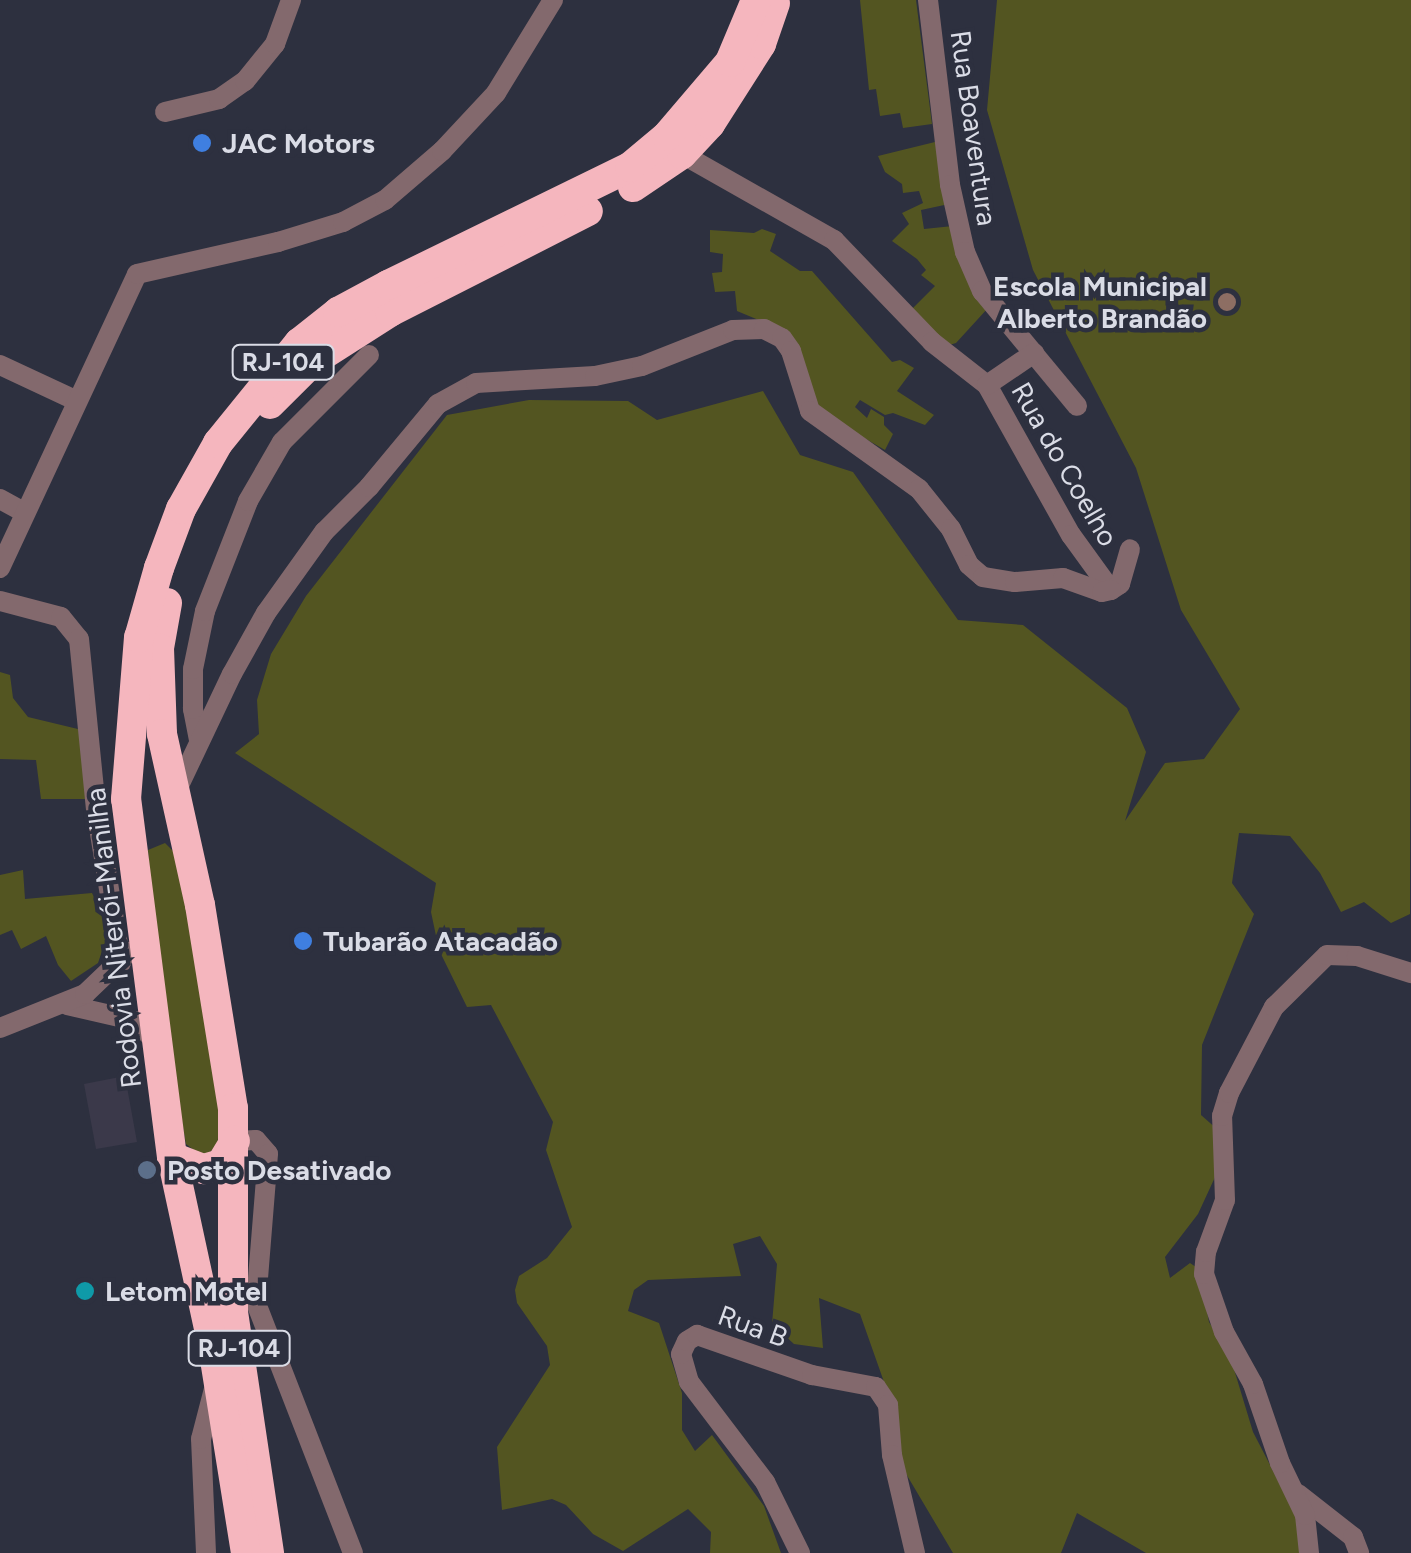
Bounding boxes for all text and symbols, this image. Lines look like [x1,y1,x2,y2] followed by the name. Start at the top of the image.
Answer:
[944,28,1004,228] street label: Rua Boaventura
[222,126,375,160] place label: JAC Motors
[191,132,213,154] marker: JAC Motors
[993,269,1207,335] place label: Escola Municipal Alberto Brandão
[1216,291,1238,313] marker: Escola Municipal Alberto Brandão
[230,342,336,382] road number: RJ-104
[1005,376,1125,552] street label: Rua do Coelho
[78,786,148,1090] street label: Rodovia Niterói-Manilha
[323,924,558,958] place label: Tubarão Atacadão
[292,930,314,952] marker: Tubarão Atacadão
[167,1153,392,1187] place label: Posto Desativado
[136,1159,158,1181] marker: Posto Desativado
[105,1274,268,1308] place label: Letom Motel
[74,1280,96,1302] marker: Letom Motel
[714,1298,792,1354] street label: Rua B
[186,1328,292,1368] road number: RJ-104

